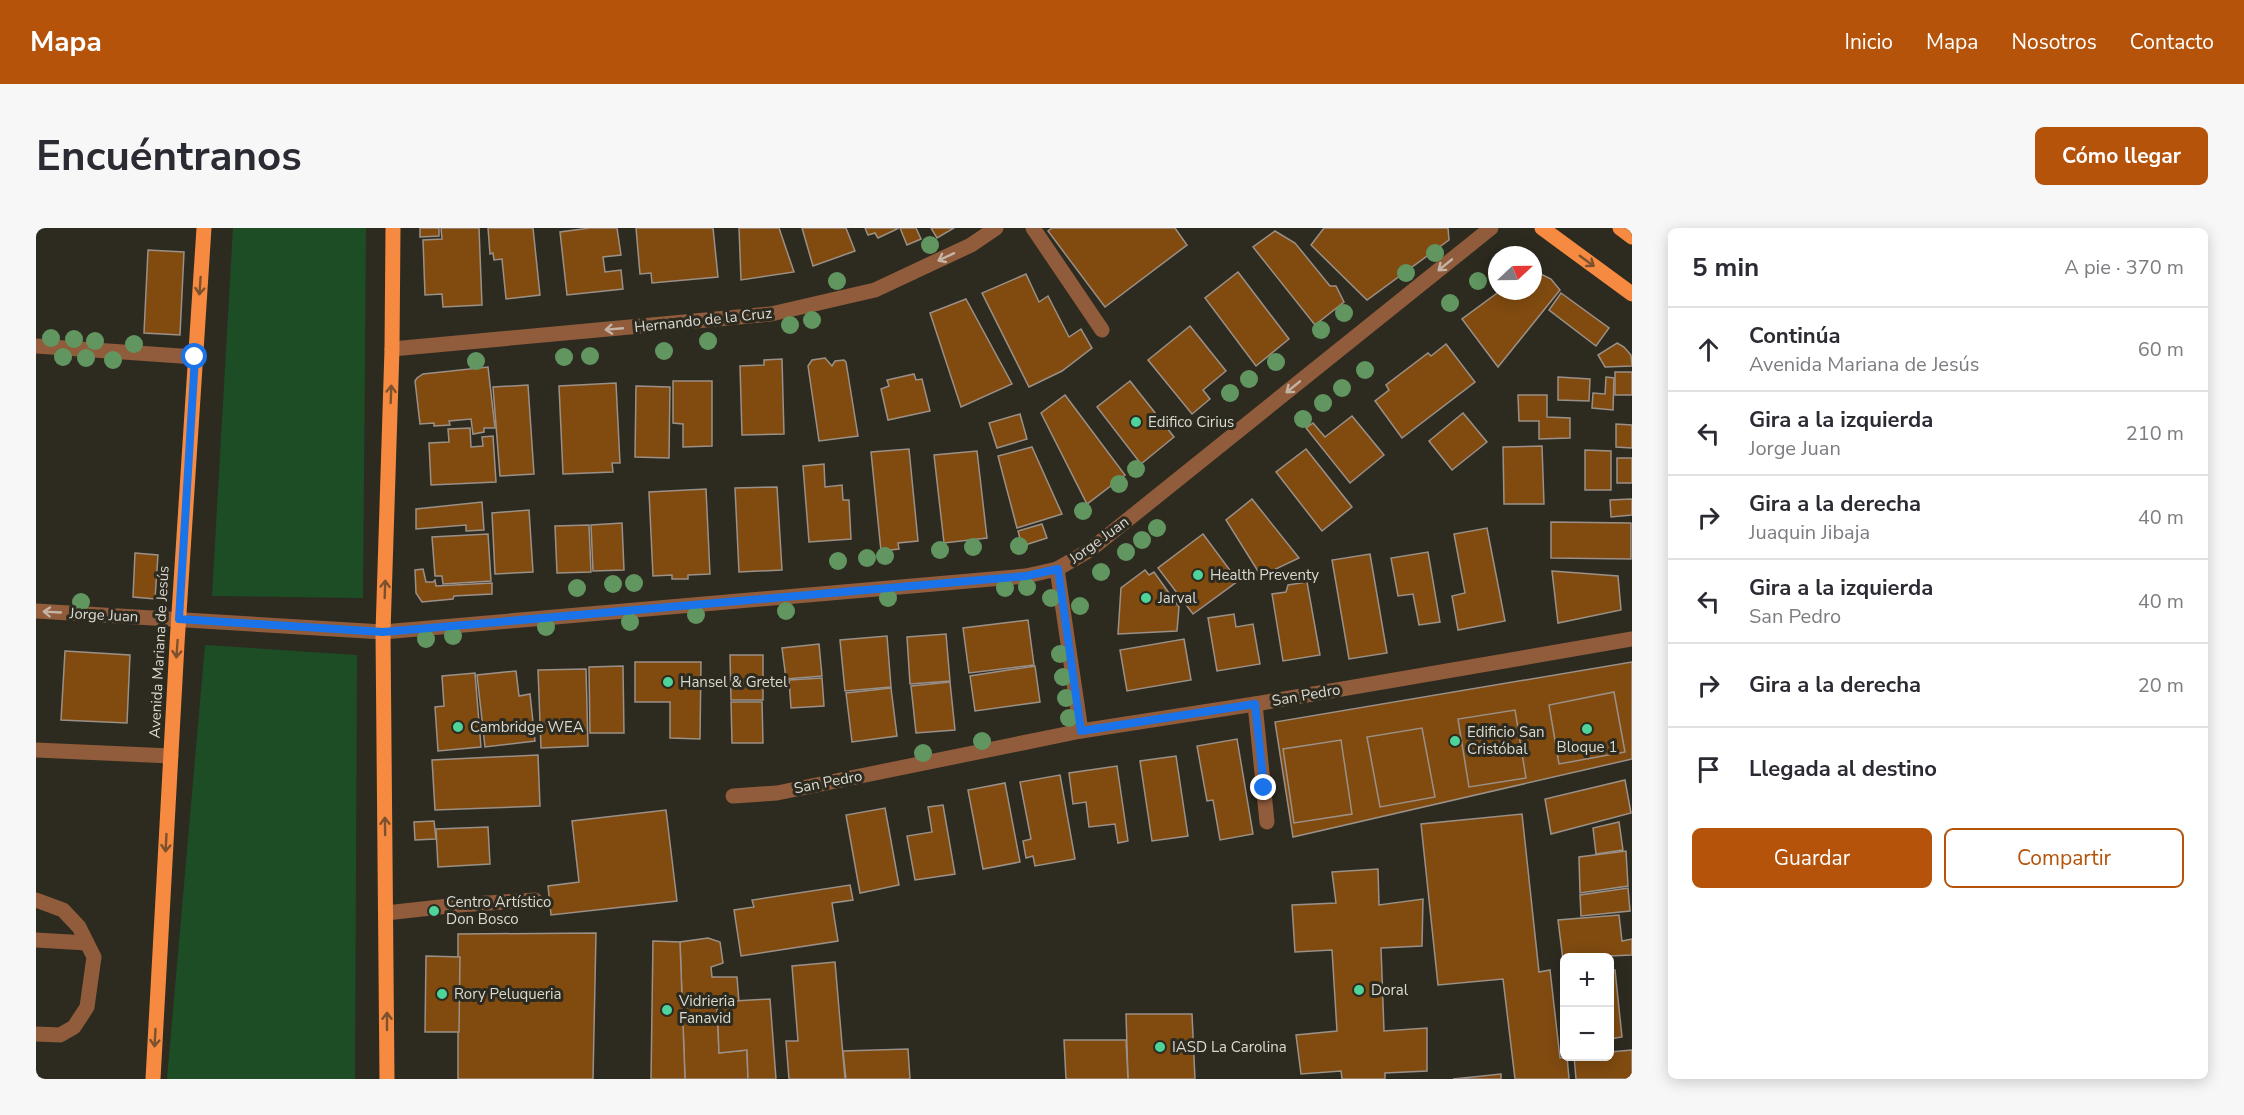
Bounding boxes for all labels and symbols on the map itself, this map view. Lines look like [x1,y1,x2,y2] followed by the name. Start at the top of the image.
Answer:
[1488,246,1542,300] north arrow
[937,252,955,264] one-way arrow
[1579,255,1595,267] one-way arrow
[1438,258,1454,271] one-way arrow
[194,276,205,296] one-way arrow
[633,303,773,337] street label: Hernando de la Cruz
[605,324,625,335] one-way arrow
[181,343,207,369] route start
[1285,380,1301,393] one-way arrow
[385,384,397,404] one-way arrow
[1148,412,1234,432] place label: Edifico Cirius
[1129,415,1143,429] marker: Edifico Cirius
[1064,512,1133,569] street label: Jorge Juan
[144,565,174,739] street label: Avenida Mariana de Jesús
[1210,565,1319,585] place label: Health Preventy
[1191,568,1205,582] marker: Health Preventy
[379,579,391,599] one-way arrow
[1157,588,1197,608] place label: Jarval
[1139,591,1153,605] marker: Jarval
[68,603,139,627] street label: Jorge Juan
[42,606,62,617] one-way arrow
[171,638,182,658] one-way arrow
[680,672,788,692] place label: Hansel & Gretel
[661,675,675,689] marker: Hansel & Gretel
[1270,679,1342,711] street label: San Pedro
[470,717,584,737] place label: Cambridge WEA
[451,720,465,734] marker: Cambridge WEA
[1467,722,1545,759] place label: Edificio San Cristóbal
[1580,722,1594,736] marker: Bloque 1
[1448,734,1462,748] marker: Edificio San Cristóbal
[1557,737,1617,757] place label: Bloque 1
[792,766,864,798] street label: San Pedro
[1250,774,1276,800] route end
[380,816,391,836] one-way arrow
[160,833,171,853] one-way arrow
[446,892,551,929] place label: Centro Artístico Don Bosco
[427,904,441,918] marker: Centro Artístico Don Bosco
[1371,980,1409,1000] place label: Doral
[1352,983,1366,997] marker: Doral
[454,984,562,1004] place label: Rory Peluqueria
[435,987,449,1001] marker: Rory Peluqueria
[678,991,735,1028] place label: Vidrieria Fanavid
[660,1003,674,1017] marker: Vidrieria Fanavid
[381,1011,393,1031] one-way arrow
[150,1028,161,1047] one-way arrow
[1172,1037,1287,1057] place label: IASD La Carolina
[1153,1040,1167,1054] marker: IASD La Carolina

